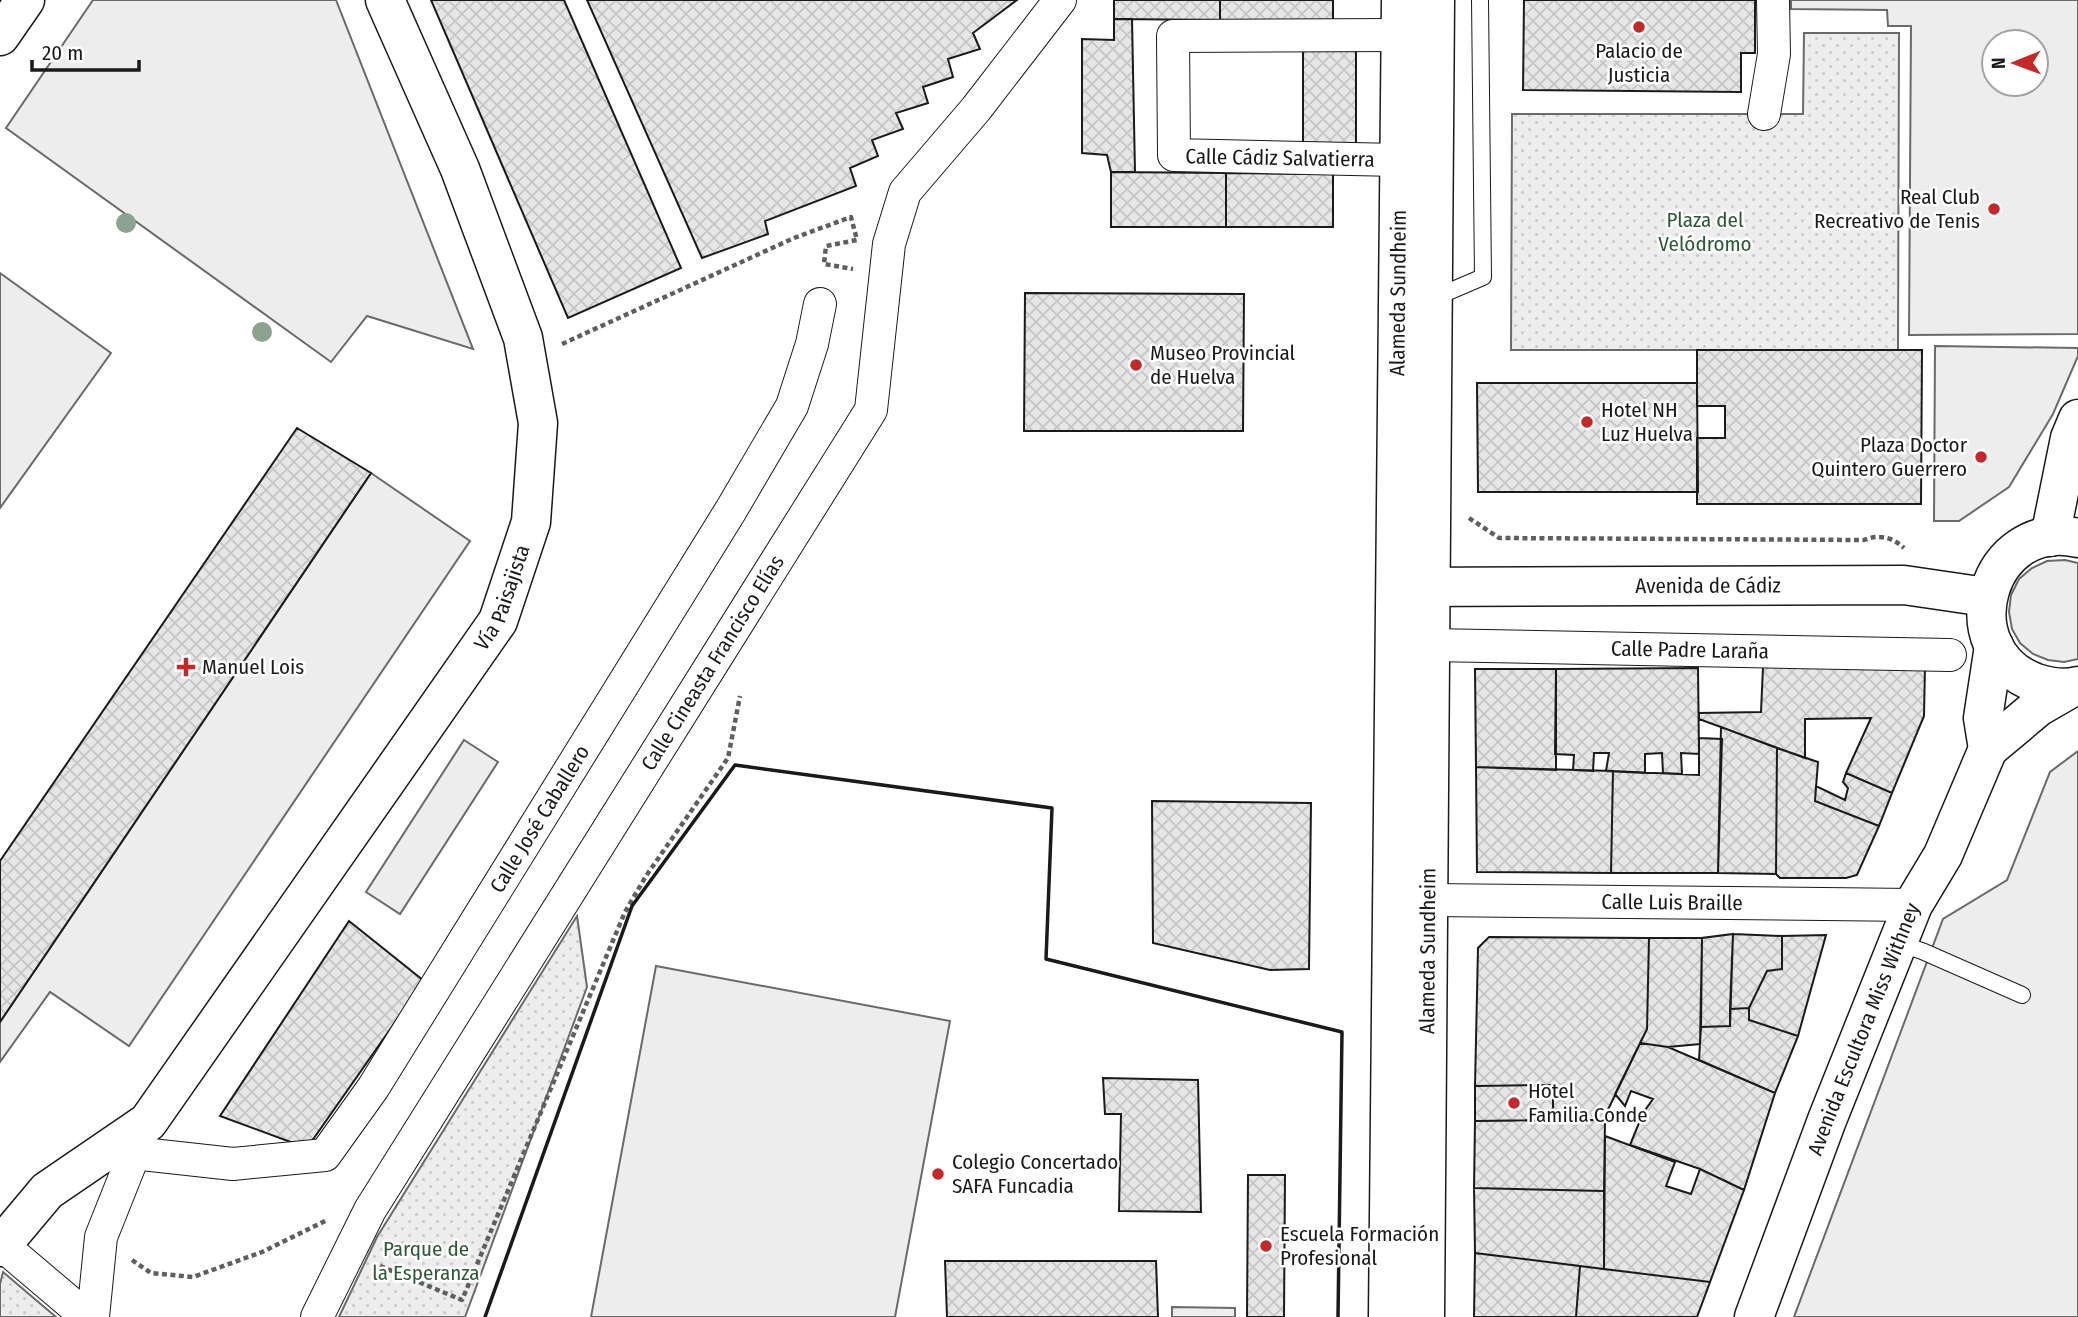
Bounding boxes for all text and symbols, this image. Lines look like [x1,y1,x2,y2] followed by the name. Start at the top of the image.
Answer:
[1631,19,1647,35] marker: Palacio de Justicia
[32,28,138,72] scale bar
[1980,28,2050,98] north arrow
[1595,38,1683,88] place label: Palacio de Justicia
[42,40,83,66] text: 20 m
[1987,57,2010,69] text: N
[1185,143,1375,173] street label: Calle Cádiz Salvatierra
[1814,184,1980,234] place label: Real Club Recreativo de Tenis
[1986,201,2002,217] marker: Real Club Recreativo de Tenis
[1658,207,1752,257] park label: Plaza del Velódromo
[1384,210,1412,376] street label: Alameda Sundheim
[1150,340,1296,390] place label: Museo Provincial de Huelva
[1128,357,1144,373] marker: Museo Provincial de Huelva
[1601,397,1693,447] place label: Hotel NH Luz Huelva
[1579,414,1595,430] marker: Hotel NH Luz Huelva
[1811,432,1968,482] place label: Plaza Doctor Quintero Guerrero
[1973,449,1989,465] marker: Plaza Doctor Quintero Guerrero
[469,541,536,655] street label: Vía Paisajista
[635,550,790,775] street label: Calle Cineasta Francisco Elías
[1635,572,1781,599] street label: Avenida de Cádiz
[1611,635,1769,665] street label: Calle Padre Laraña
[202,654,304,680] place label: Manuel Lois
[176,657,196,677] marker: Manuel Lois
[484,740,595,898] street label: Calle José Caballero
[1414,868,1441,1034] street label: Alameda Sundheim
[1601,889,1743,916] street label: Calle Luis Braille
[1802,898,1926,1159] street label: Avenida Escultora Miss Withney
[1528,1078,1648,1128] place label: Hotel Familia Conde
[1506,1095,1522,1111] marker: Hotel Familia Conde
[952,1149,1118,1199] place label: Colegio Concertado SAFA Funcadia
[930,1166,946,1182] marker: Colegio Concertado SAFA Funcadia
[1280,1221,1439,1271] place label: Escuela Formación Profesional
[372,1236,480,1286] park label: Parque de la Esperanza
[1258,1238,1274,1254] marker: Escuela Formación Profesional

